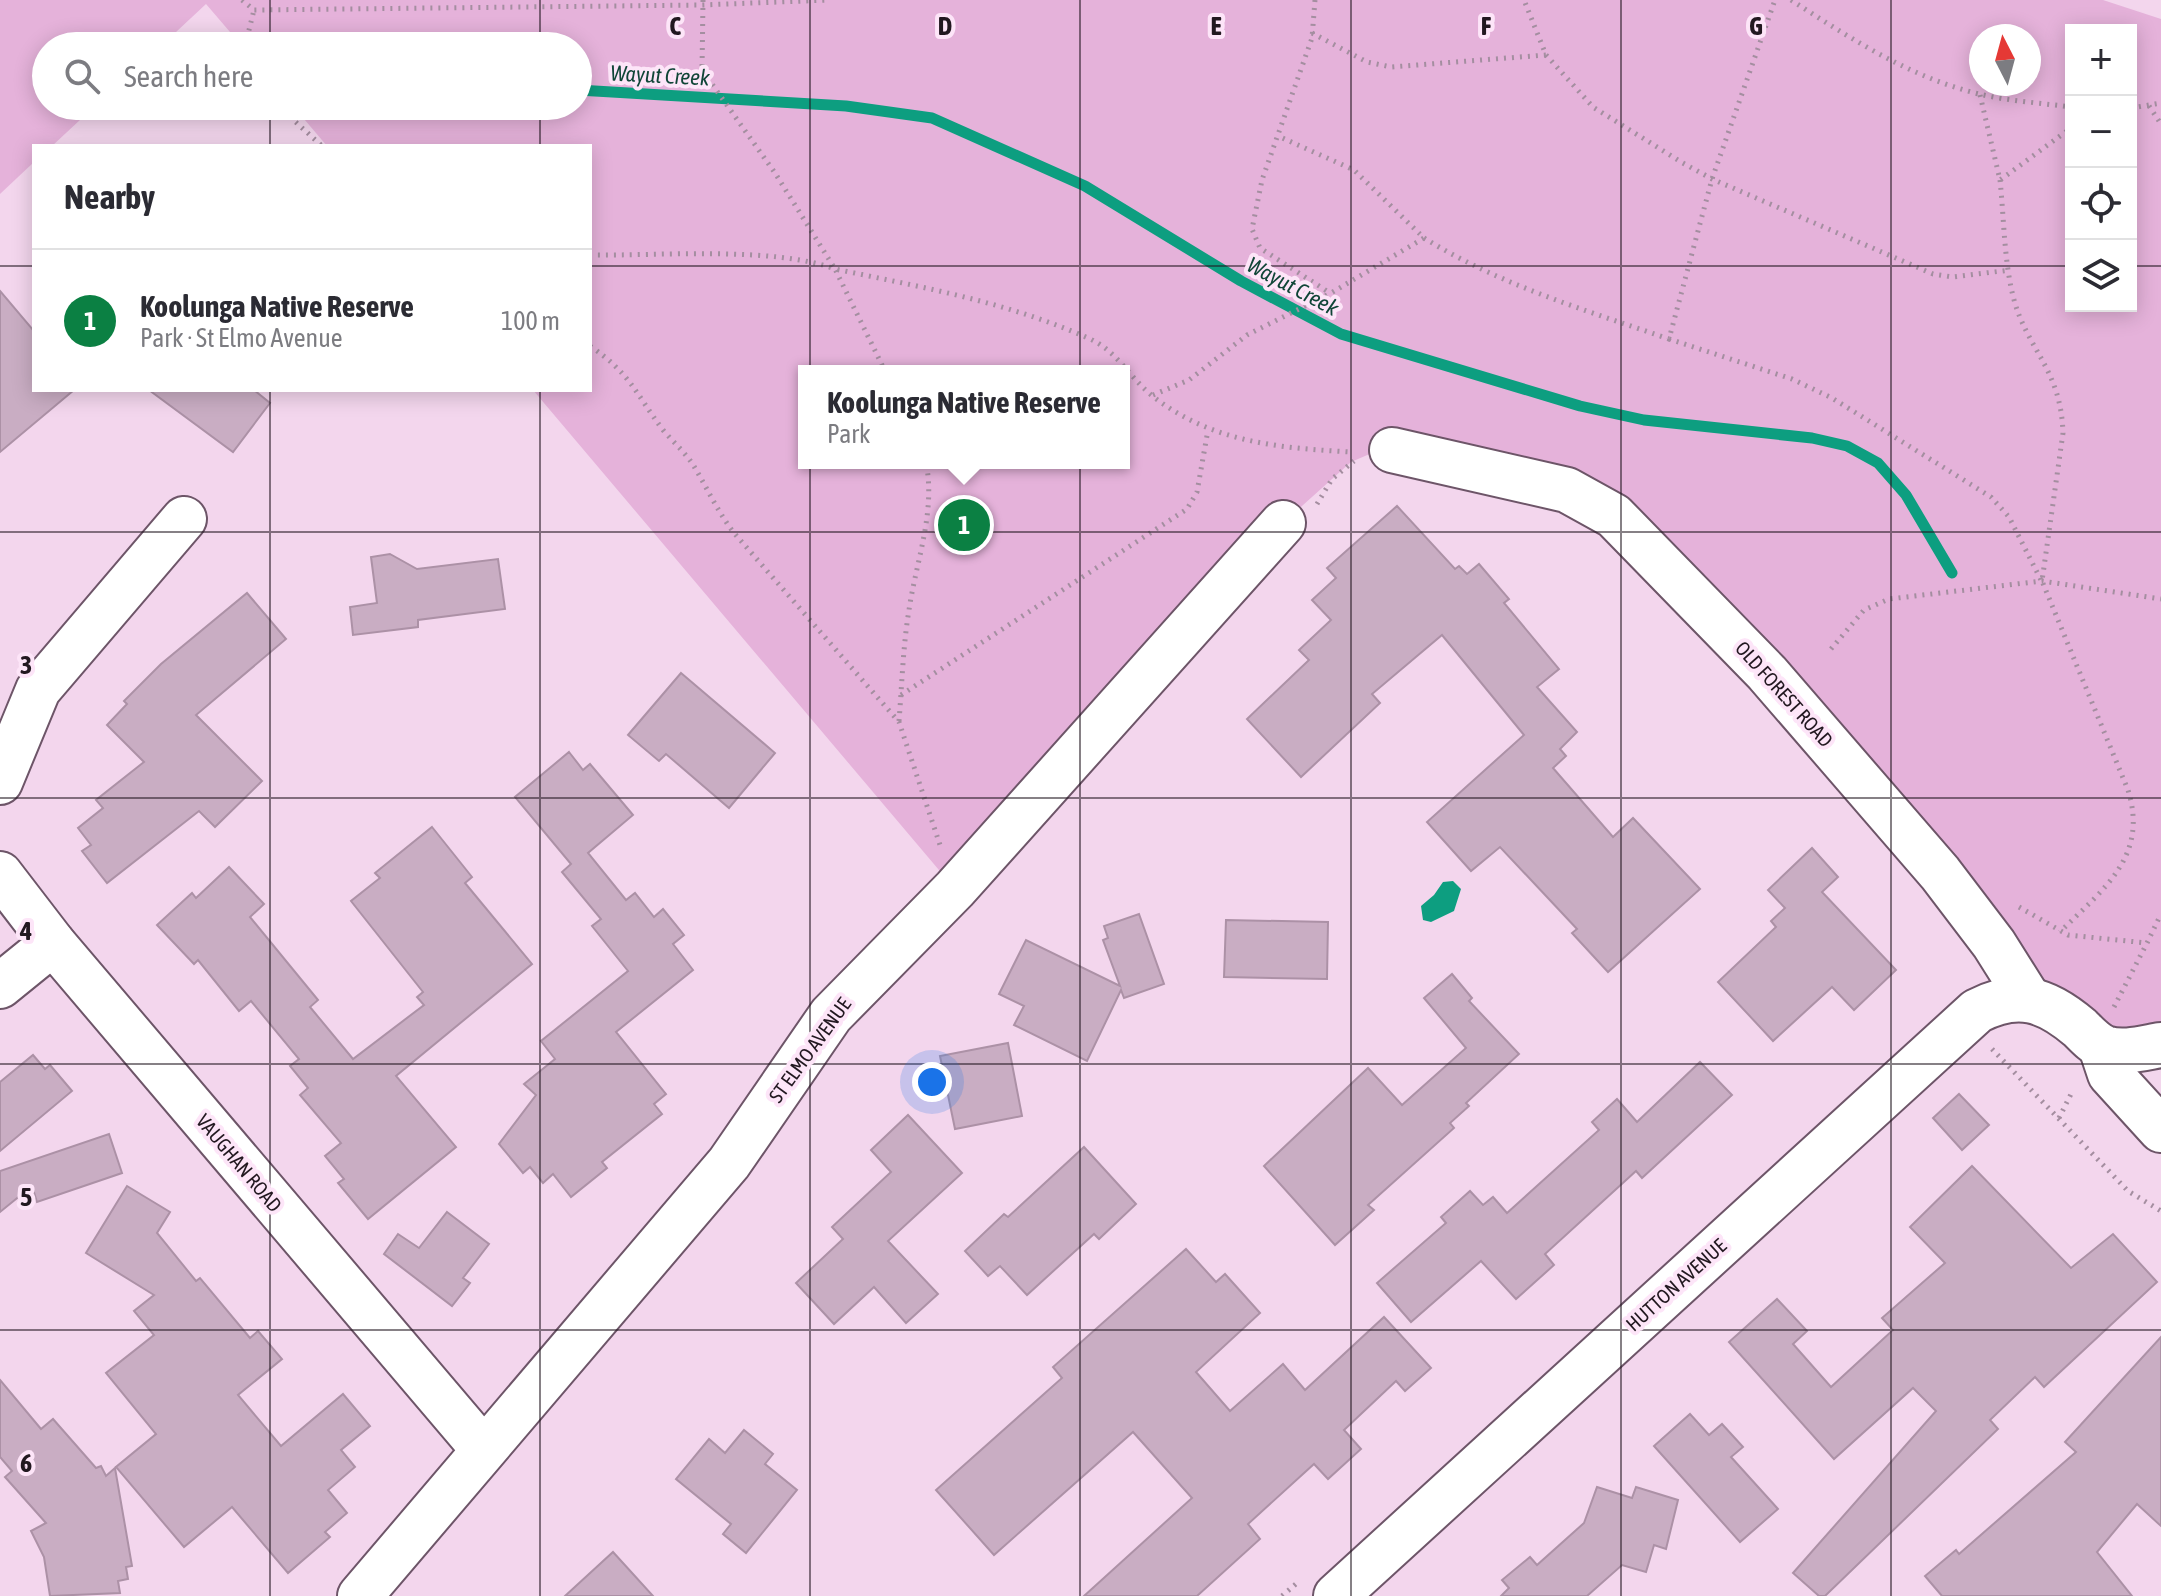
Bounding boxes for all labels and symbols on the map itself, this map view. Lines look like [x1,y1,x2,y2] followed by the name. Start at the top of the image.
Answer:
[669,11,681,41] text: C
[938,11,952,41] text: D
[1210,11,1222,41] text: E
[1481,11,1492,41] text: F
[1749,11,1763,41] text: G
[1969,24,2041,96] north arrow
[610,59,711,91] water label: Wayut Creek
[1243,251,1343,321] water label: Wayut Creek
[938,495,990,555] pin: 1
[1731,636,1838,751] street label: OLD FOREST ROAD
[20,650,32,680] text: 3
[19,916,32,946] text: 4
[764,992,856,1107] street label: ST ELMO AVENUE
[912,1062,952,1102] your location
[192,1109,287,1216] street label: VAUGHAN ROAD
[20,1182,32,1212] text: 5
[1621,1233,1731,1336] street label: HUTTON AVENUE
[20,1448,32,1478] text: 6

